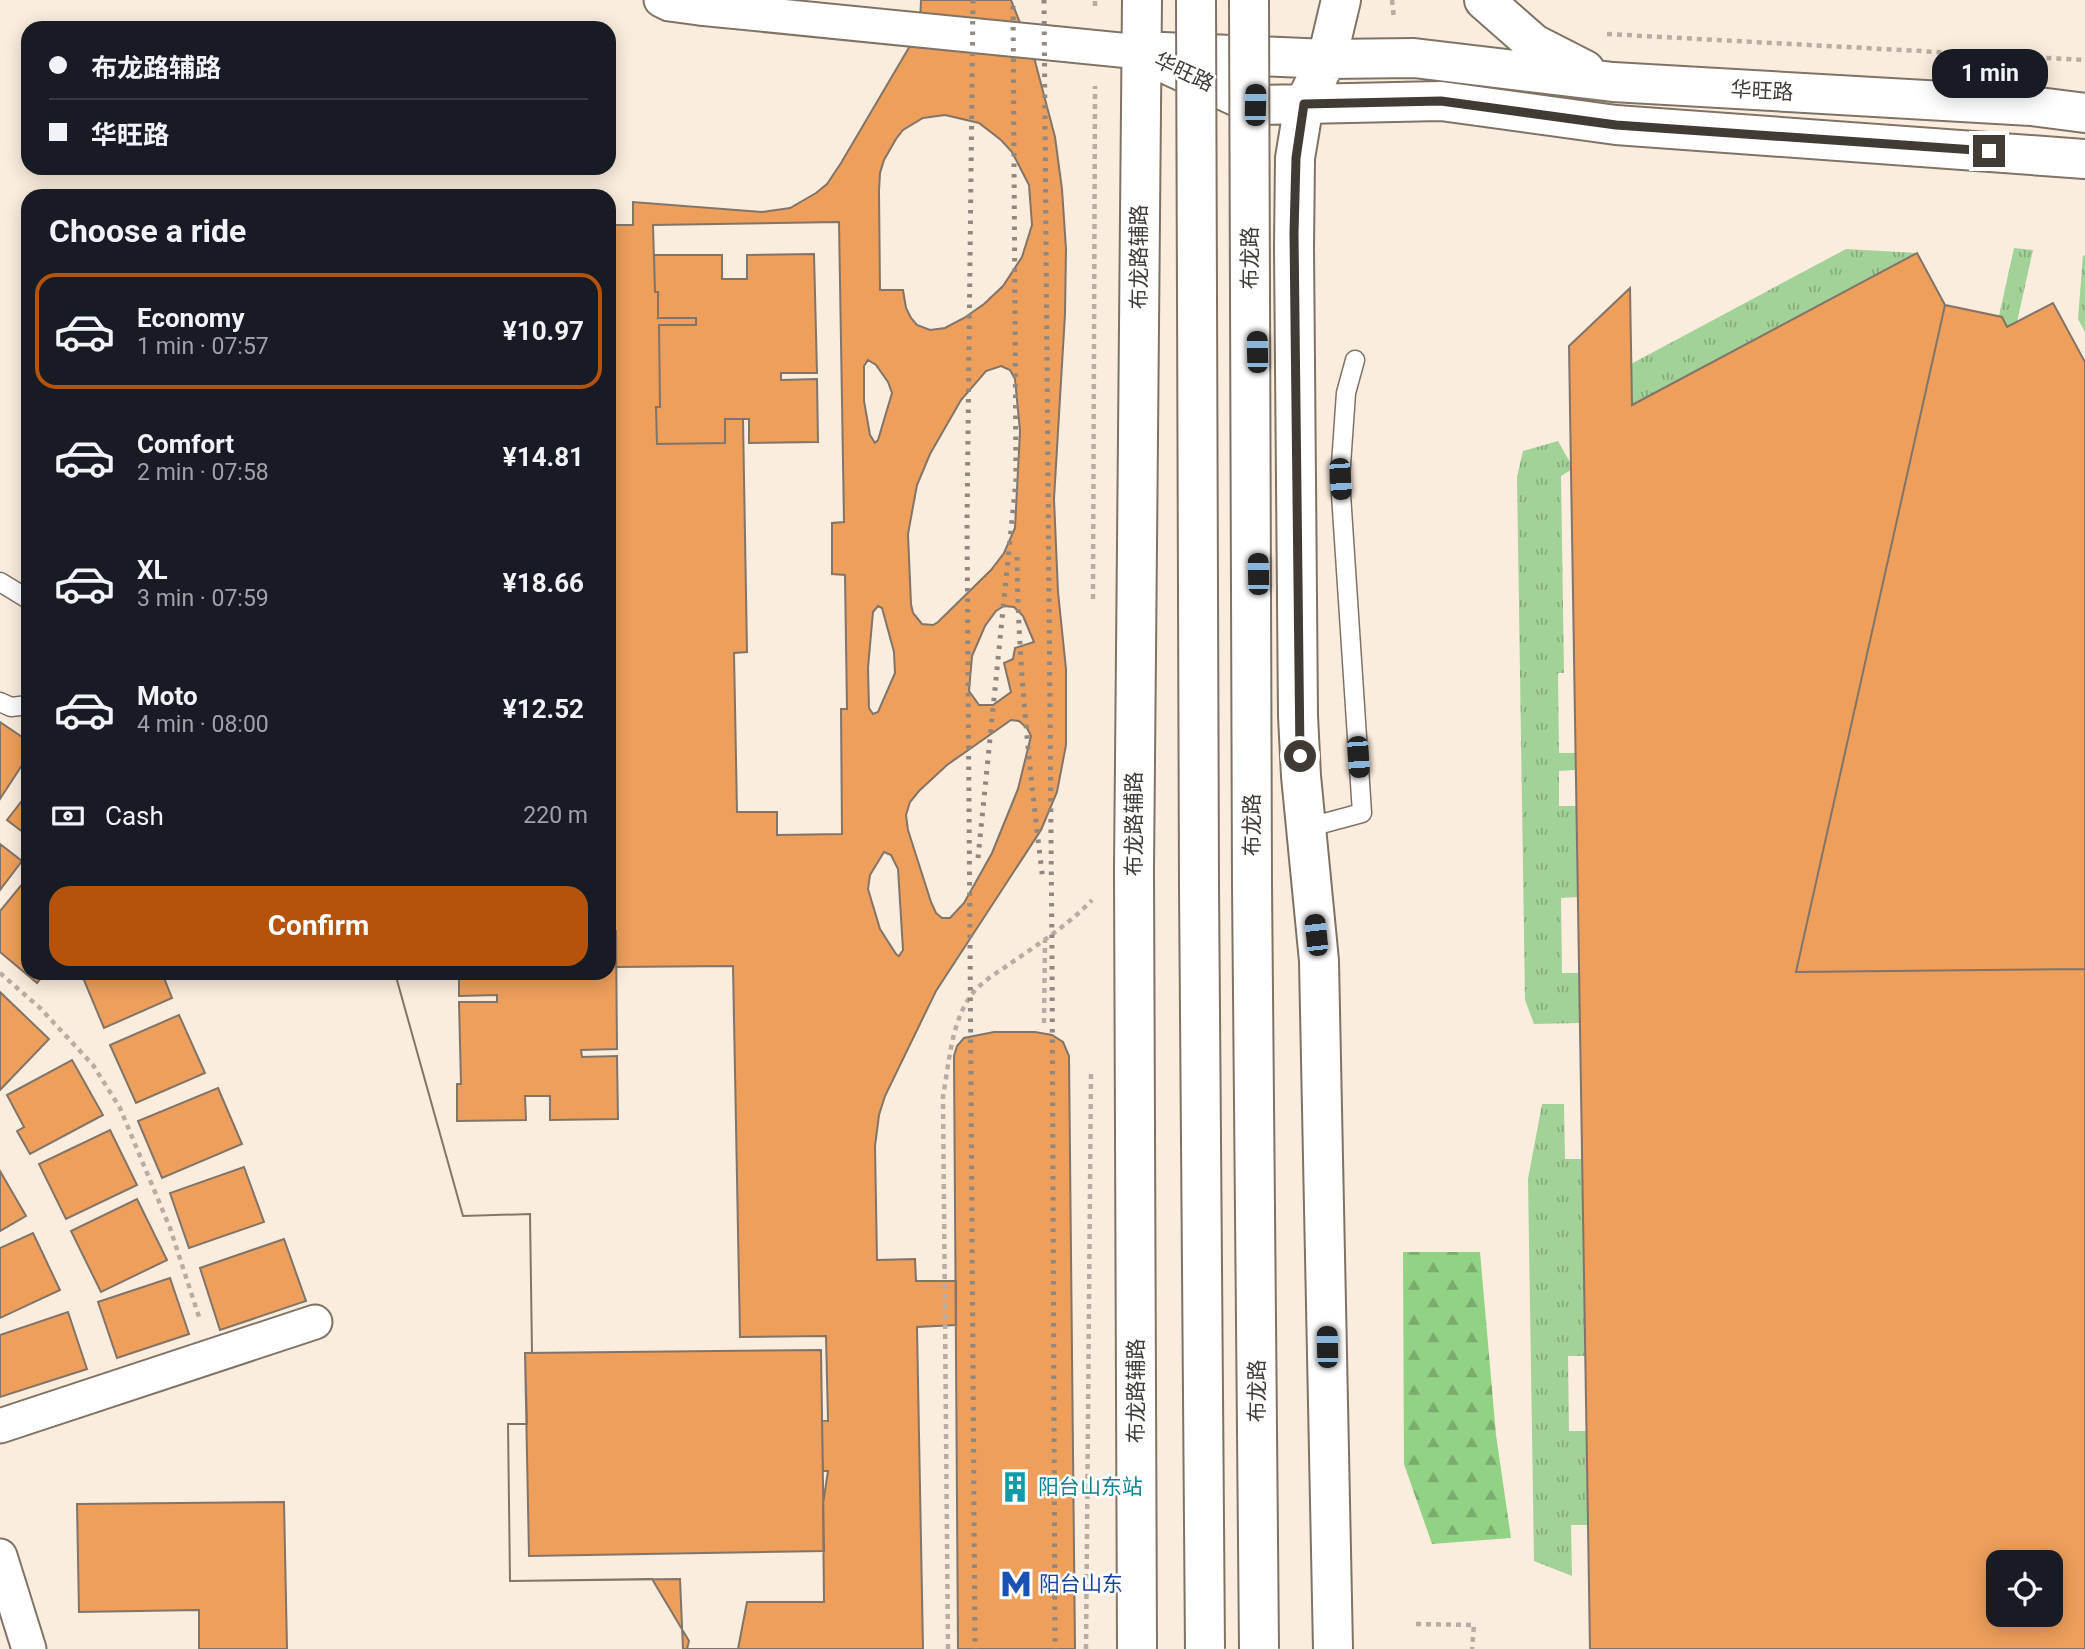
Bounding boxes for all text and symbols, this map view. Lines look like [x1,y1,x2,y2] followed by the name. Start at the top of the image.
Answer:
[1150,48,1218,96] street label: 华旺路
[1931,50,2047,99] callout: 1 min
[91,53,221,83] text: 布龙路辅路
[1961,60,2019,87] text: 1 min
[1730,77,1794,105] street label: 华旺路
[1245,84,1266,126] car
[91,120,169,150] text: 华旺路
[1973,135,2005,167] route end
[1127,205,1151,310] street label: 布龙路辅路
[49,212,246,250] text: Choose a ride
[1238,227,1262,290] street label: 布龙路
[53,300,116,363] icon: car
[137,303,244,333] text: Economy
[503,316,584,346] text: ¥10.97
[1247,331,1268,373] car
[137,333,269,360] text: 1 min · 07:57
[53,426,116,489] icon: car
[137,429,234,459] text: Comfort
[503,442,584,472] text: ¥14.81
[1329,457,1352,501] car
[137,459,269,486] text: 2 min · 07:58
[53,552,116,615] icon: car
[1248,553,1269,595] car
[137,555,168,585] text: XL
[503,568,584,598] text: ¥18.66
[137,585,269,612] text: 3 min · 07:59
[53,678,116,741] icon: car
[137,681,198,711] text: Moto
[503,694,584,724] text: ¥12.52
[137,711,269,738] text: 4 min · 08:00
[1347,735,1370,779] car
[1284,740,1316,772] route start
[1122,772,1146,877] street label: 布龙路辅路
[1240,794,1264,857] street label: 布龙路
[49,797,87,835] icon: cash
[105,801,164,831] text: Cash
[523,802,588,829] text: 220 m
[49,886,588,966] button: Confirm
[1304,913,1329,957] car
[1317,1326,1338,1368] car
[1124,1339,1148,1444] street label: 布龙路辅路
[1245,1360,1269,1423] street label: 布龙路
[998,1470,1032,1504] building icon: 阳台山东站
[1038,1475,1143,1499] place label: 阳台山东站
[1986,1550,2063,1627] map controls
[1986,1550,2063,1627] button: locate
[999,1567,1033,1601] metro station icon: 阳台山东
[1039,1572,1123,1596] place label: 阳台山东

